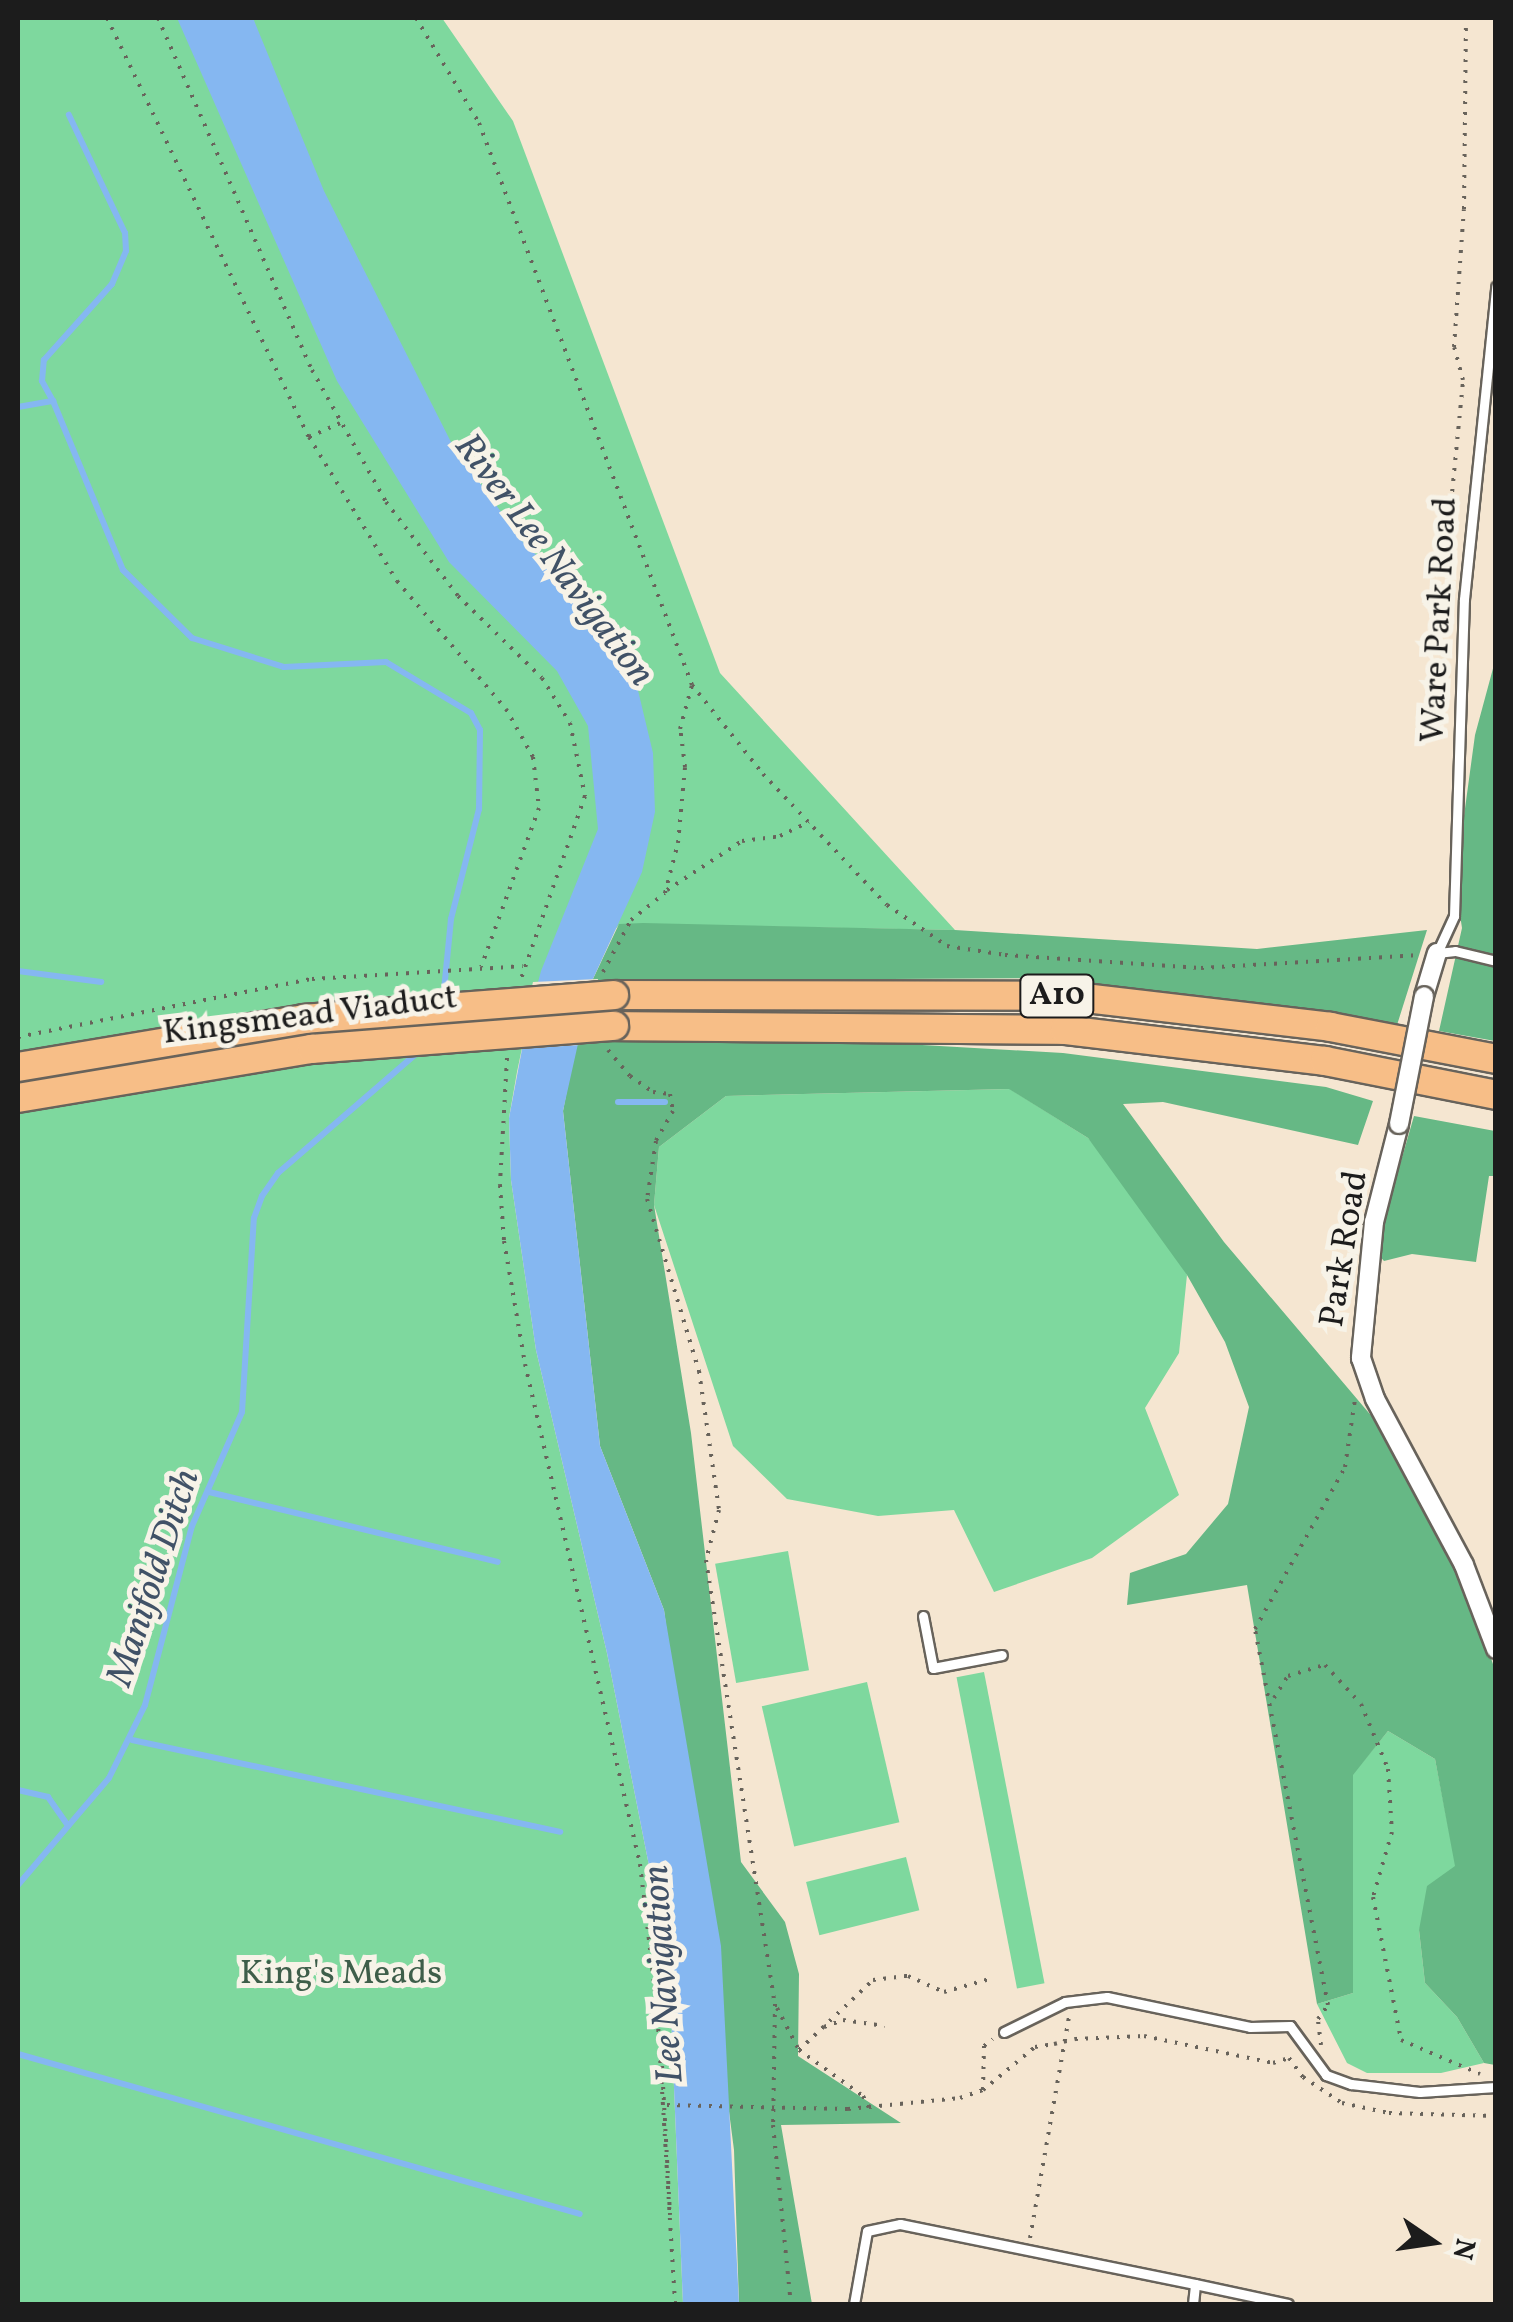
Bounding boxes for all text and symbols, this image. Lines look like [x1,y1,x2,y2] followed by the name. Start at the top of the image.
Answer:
[443,426,663,696] water label: River Lee Navigation
[1413,496,1467,744] street label: Ware Park Road
[1017,969,1097,1023] road number: A10
[160,977,460,1055] street label: Kingsmead Viaduct
[1312,1168,1378,1330] street label: Park Road
[99,1464,211,1692] water label: Manifold Ditch
[635,1863,695,2085] water label: Lee Navigation
[240,1953,442,1995] park label: King's Meads
[1383,2192,1483,2292] north arrow
[1441,2235,1484,2263] text: N

